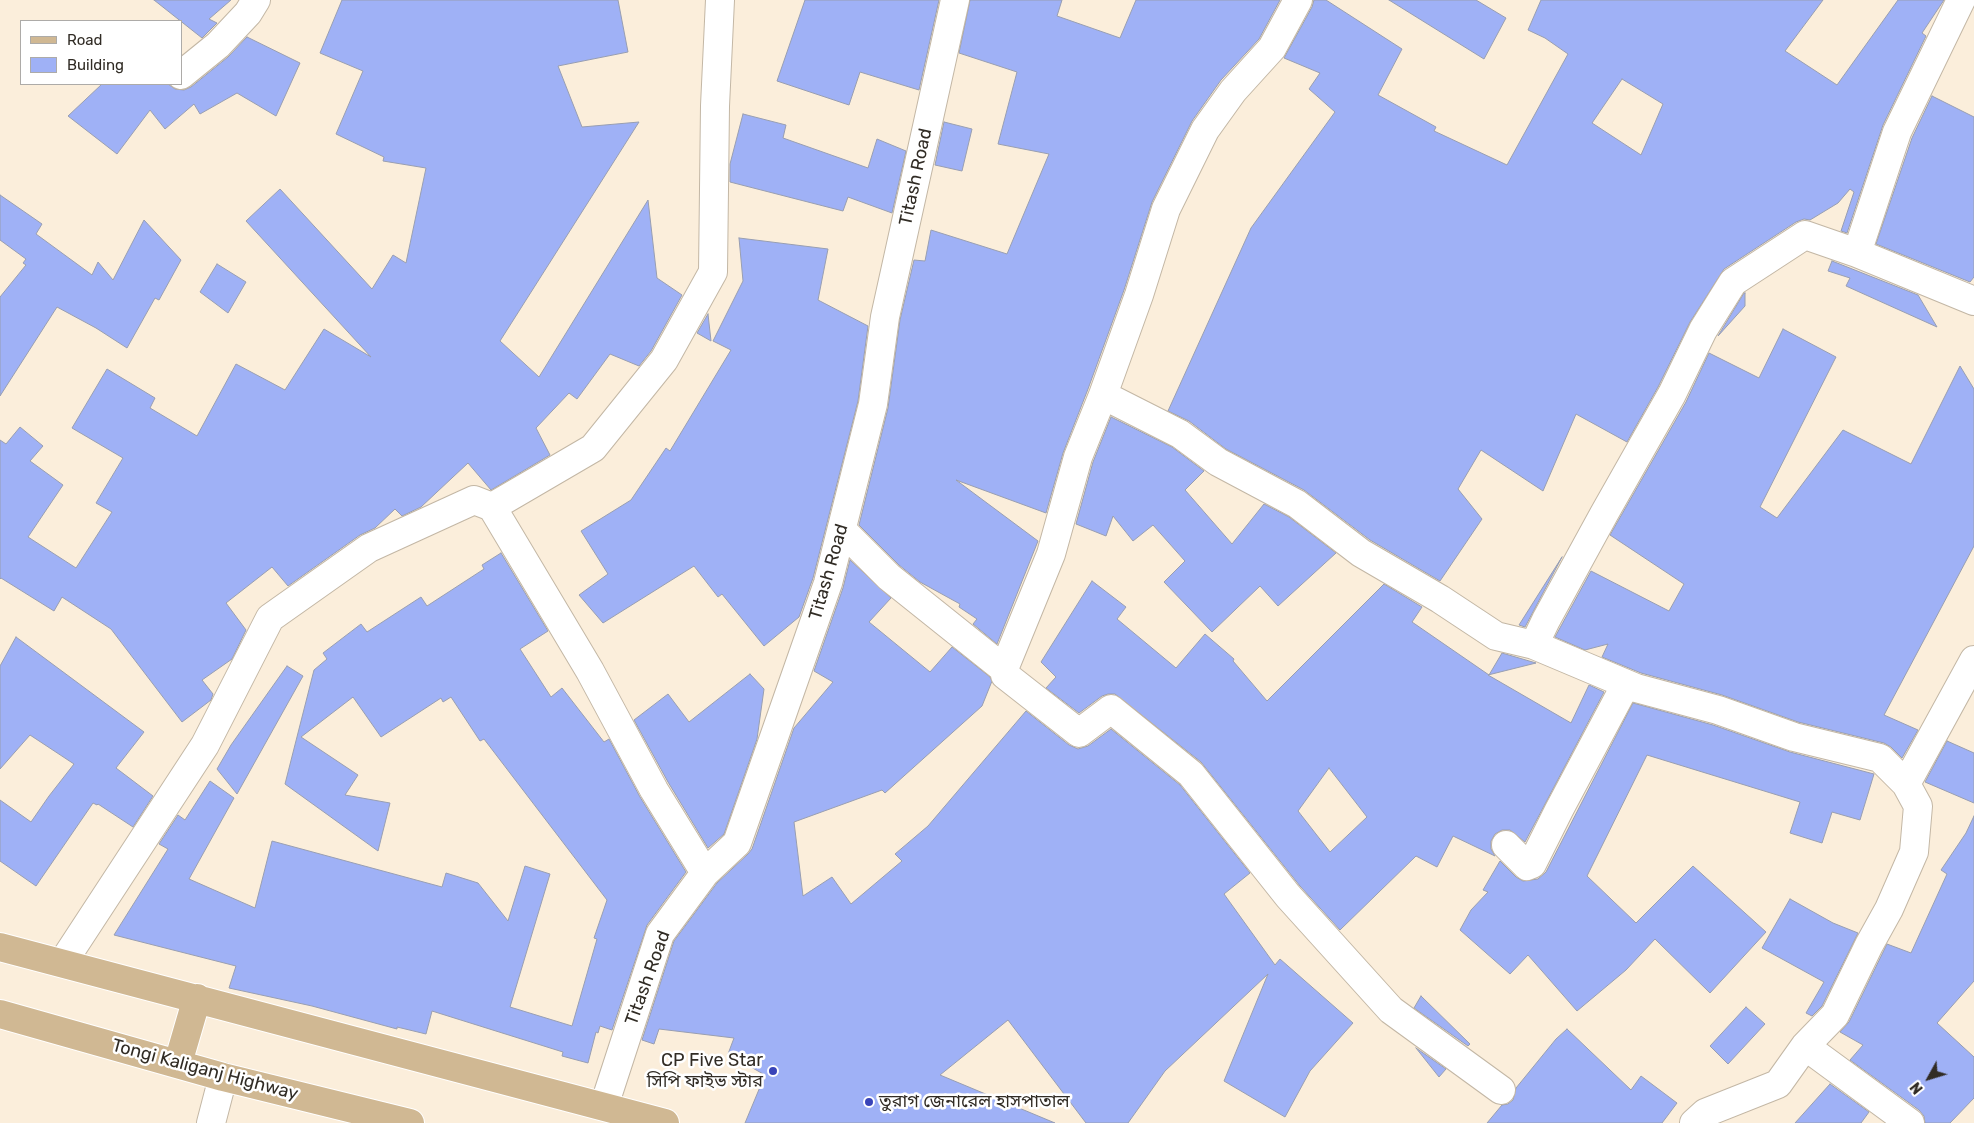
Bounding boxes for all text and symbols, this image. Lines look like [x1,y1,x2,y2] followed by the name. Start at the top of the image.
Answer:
[20,20,182,85] legend
[67,31,103,49] text: Road
[67,56,124,74] text: Building
[895,126,937,228] street label: Titash Road
[805,521,853,623] street label: Titash Road
[621,928,675,1028] street label: Titash Road
[109,1035,301,1105] street label: Tongi Kaliganj Highway
[647,1050,763,1092] place label: CP Five Star সিপি ফাইভ স্টার
[1904,1053,1954,1103] north arrow
[767,1065,779,1077] marker: CP Five Star সিপি ফাইভ স্টার
[1907,1078,1927,1097] text: N
[879,1091,1070,1113] place label: তুরাগ জেনারেল হাসপাতাল
[863,1096,875,1108] marker: তুরাগ জেনারেল হাসপাতাল

